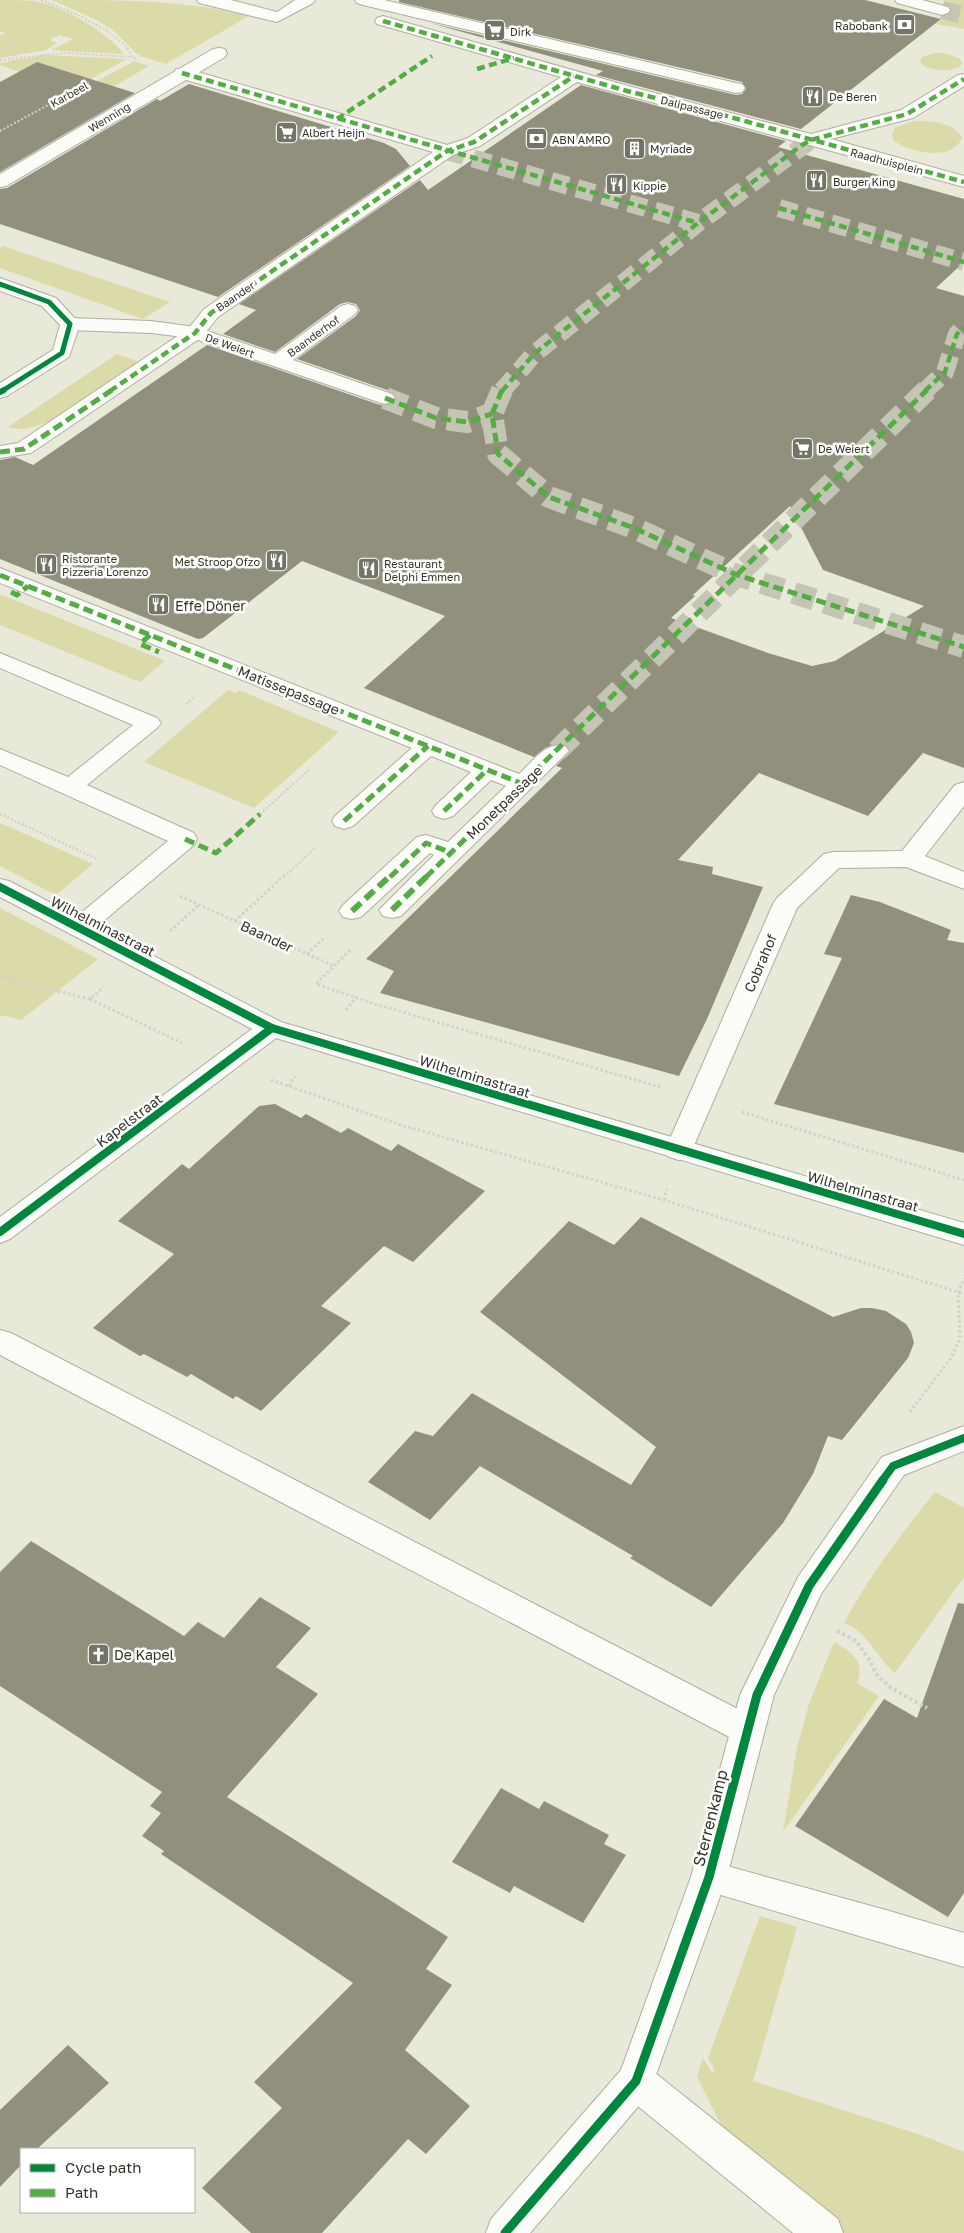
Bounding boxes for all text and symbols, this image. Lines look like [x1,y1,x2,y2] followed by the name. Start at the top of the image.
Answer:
[892,13,916,37] bank icon: Rabobank
[482,19,506,43] supermarket icon: Dirk
[835,19,888,32] place label: Rabobank
[510,25,531,38] place label: Dirk
[48,78,91,110] street label: Karbeel
[801,84,825,108] restaurant icon: De Beren
[829,90,877,103] place label: De Beren
[659,93,725,121] street label: Dalipassage
[86,99,132,135] street label: Wenning
[274,120,298,144] supermarket icon: Albert Heijn
[302,126,365,139] place label: Albert Heijn
[524,127,548,151] bank icon: ABN AMRO
[552,133,610,146] place label: ABN AMRO
[622,136,646,160] building icon: Myriade
[650,142,692,155] place label: Myriade
[849,145,925,177] street label: Raadhuisplein
[805,169,829,193] restaurant icon: Burger King
[605,173,629,197] restaurant icon: Kippie
[833,175,895,188] place label: Burger King
[633,179,666,192] place label: Kippie
[213,278,257,314] street label: Baander
[284,313,342,359] street label: Baanderhof
[204,330,256,360] street label: De Weiert
[790,436,814,460] supermarket icon: De Weiert
[818,442,870,455] place label: De Weiert
[264,549,288,573] restaurant icon: Met Stroop Ofzo
[34,552,58,576] restaurant icon: Ristorante Pizzeria Lorenzo
[62,552,149,578] place label: Ristorante Pizzeria Lorenzo
[175,555,260,568] place label: Met Stroop Ofzo
[356,557,380,581] restaurant icon: Restaurant Delphi Emmen
[384,557,460,583] place label: Restaurant Delphi Emmen
[147,593,171,617] restaurant icon: Effe Döner
[175,597,246,614] place label: Effe Döner
[236,662,342,718] street label: Matissepassage
[463,762,545,842] street label: Monetpassage
[48,892,158,960] street label: Wilhelminastraat
[238,916,296,956] street label: Baander
[740,931,780,995] street label: Cobrahof
[417,1051,533,1101] street label: Wilhelminastraat
[93,1090,165,1150] street label: Kapelstraat
[805,1167,921,1215] street label: Wilhelminastraat
[86,1642,110,1666] church icon: De Kapel
[114,1646,174,1663] place label: De Kapel
[688,1767,732,1868] street label: Sterrenkamp
[20,2148,195,2213] legend
[65,2158,141,2176] text: Cycle path
[65,2183,98,2201] text: Path

